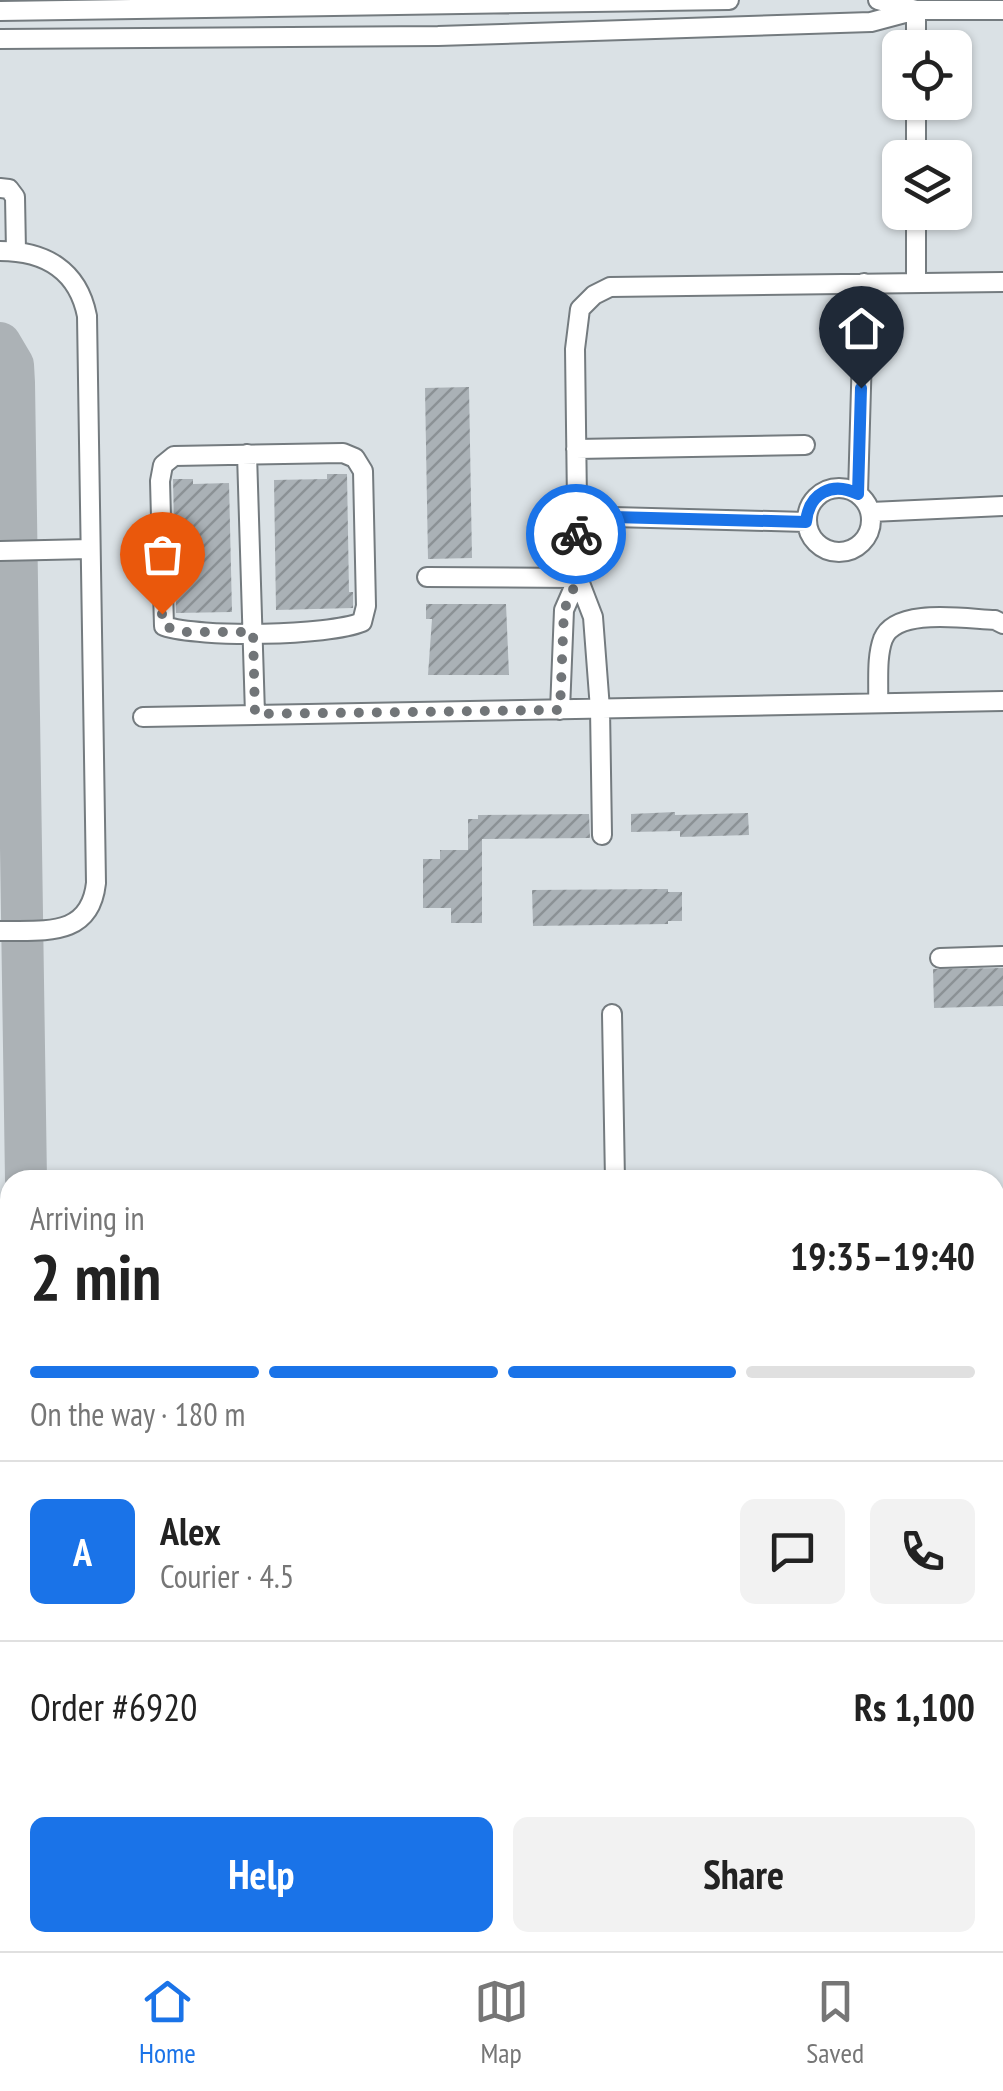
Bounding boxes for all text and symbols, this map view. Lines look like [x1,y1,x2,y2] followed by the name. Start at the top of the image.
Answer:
[882,30,972,230] map controls
[882,30,972,120] button: locate
[882,140,972,230] button: layers
[819,286,904,389] pin
[834,301,889,356] icon: home
[526,484,626,584] courier
[549,507,604,562] icon: bike
[120,512,205,615] pin
[135,527,190,582] icon: bag
[30,1197,145,1239] text: Arriving in
[790,1231,975,1280] text: 19:35–19:40
[30,1234,161,1318] text: 2 min
[30,1393,245,1435] text: On the way · 180 m
[740,1499,845,1604] button: chat
[870,1499,975,1604] button: phone
[160,1506,221,1555] text: Alex
[73,1527,92,1576] text: A
[160,1555,294,1597] text: Courier · 4.5
[30,1682,197,1731] text: Order #6920
[854,1682,975,1731] text: Rs 1,100
[30,1817,493,1932] button: Help
[513,1817,975,1932] button: Share
[139,1974,196,2071] tab: Home
[474,1974,529,2071] tab: Map
[806,1974,864,2071] tab: Saved

